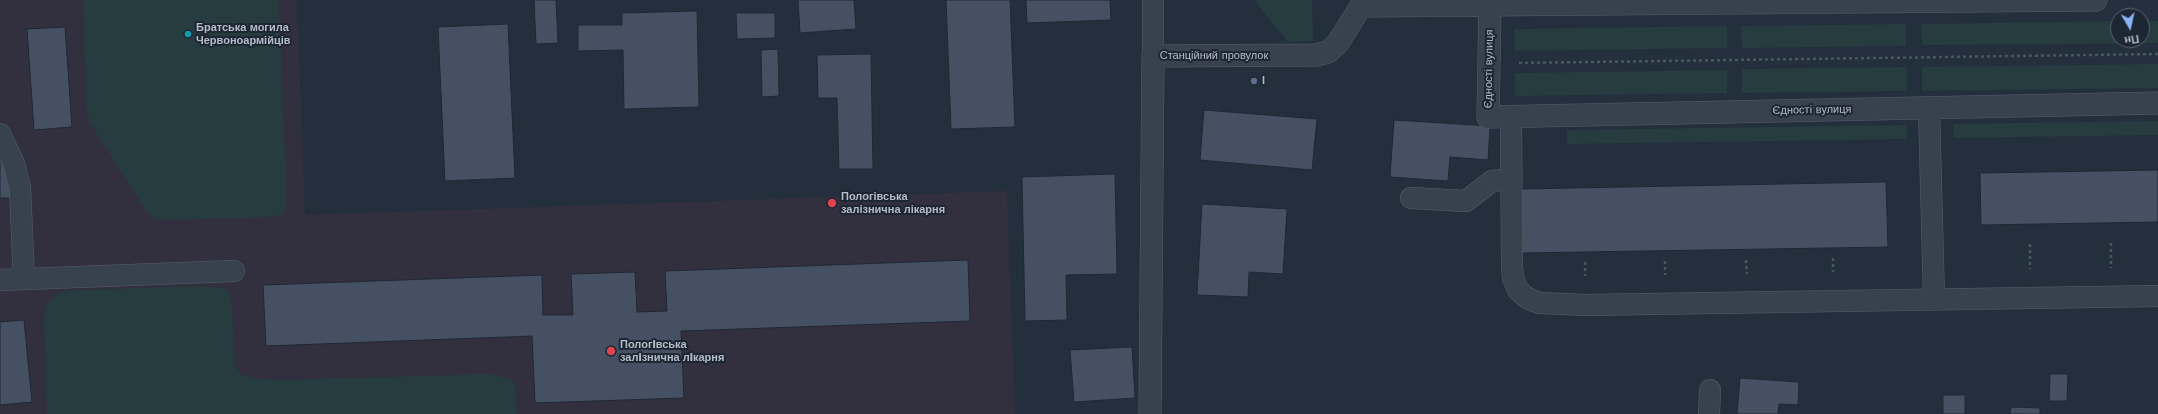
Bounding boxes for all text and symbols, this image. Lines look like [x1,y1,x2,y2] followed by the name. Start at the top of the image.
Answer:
[2110,8,2150,48] north arrow
[196,21,290,47] place label: Братська могила Червоноармійців
[183,29,193,39] marker: Братська могила Червоноармійців
[1482,29,1496,109] street label: Єдності вулиця
[2124,32,2140,47] text: Пн
[1160,49,1268,63] street label: Станційний провулок
[1262,74,1265,88] place label: І
[1249,76,1259,86] marker: І
[1772,103,1852,117] street label: Єдності вулиця
[841,190,945,216] place label: Пологівська залізнична лікарня
[826,197,838,209] marker: Пологівська залізнична лікарня
[620,338,724,364] place label: Пологiвська залiзнична лiкарня
[605,345,617,357] marker: Пологiвська залiзнична лiкарня

